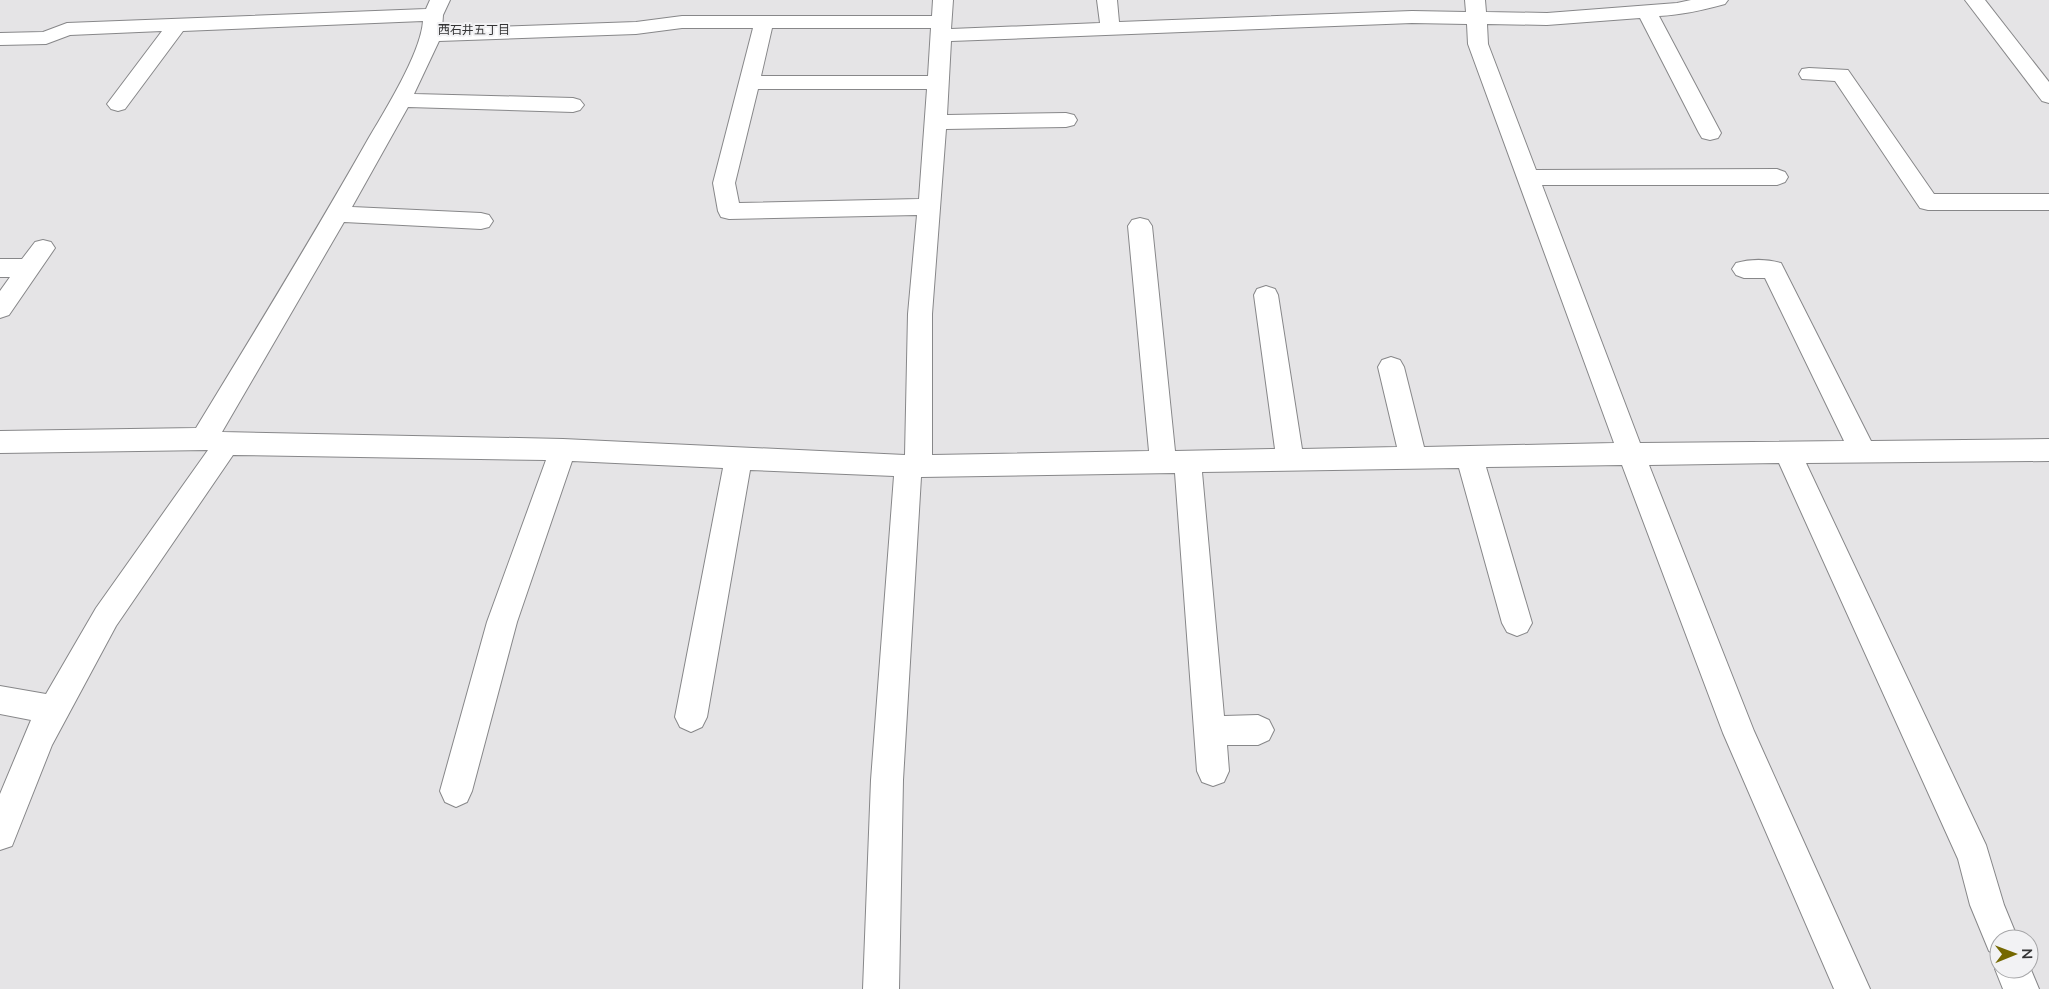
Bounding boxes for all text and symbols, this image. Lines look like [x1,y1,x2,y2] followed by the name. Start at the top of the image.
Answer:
[438,22,510,37] district label: 西石井五丁目
[1989,929,2039,979] north arrow
[2019,948,2036,959] text: N

